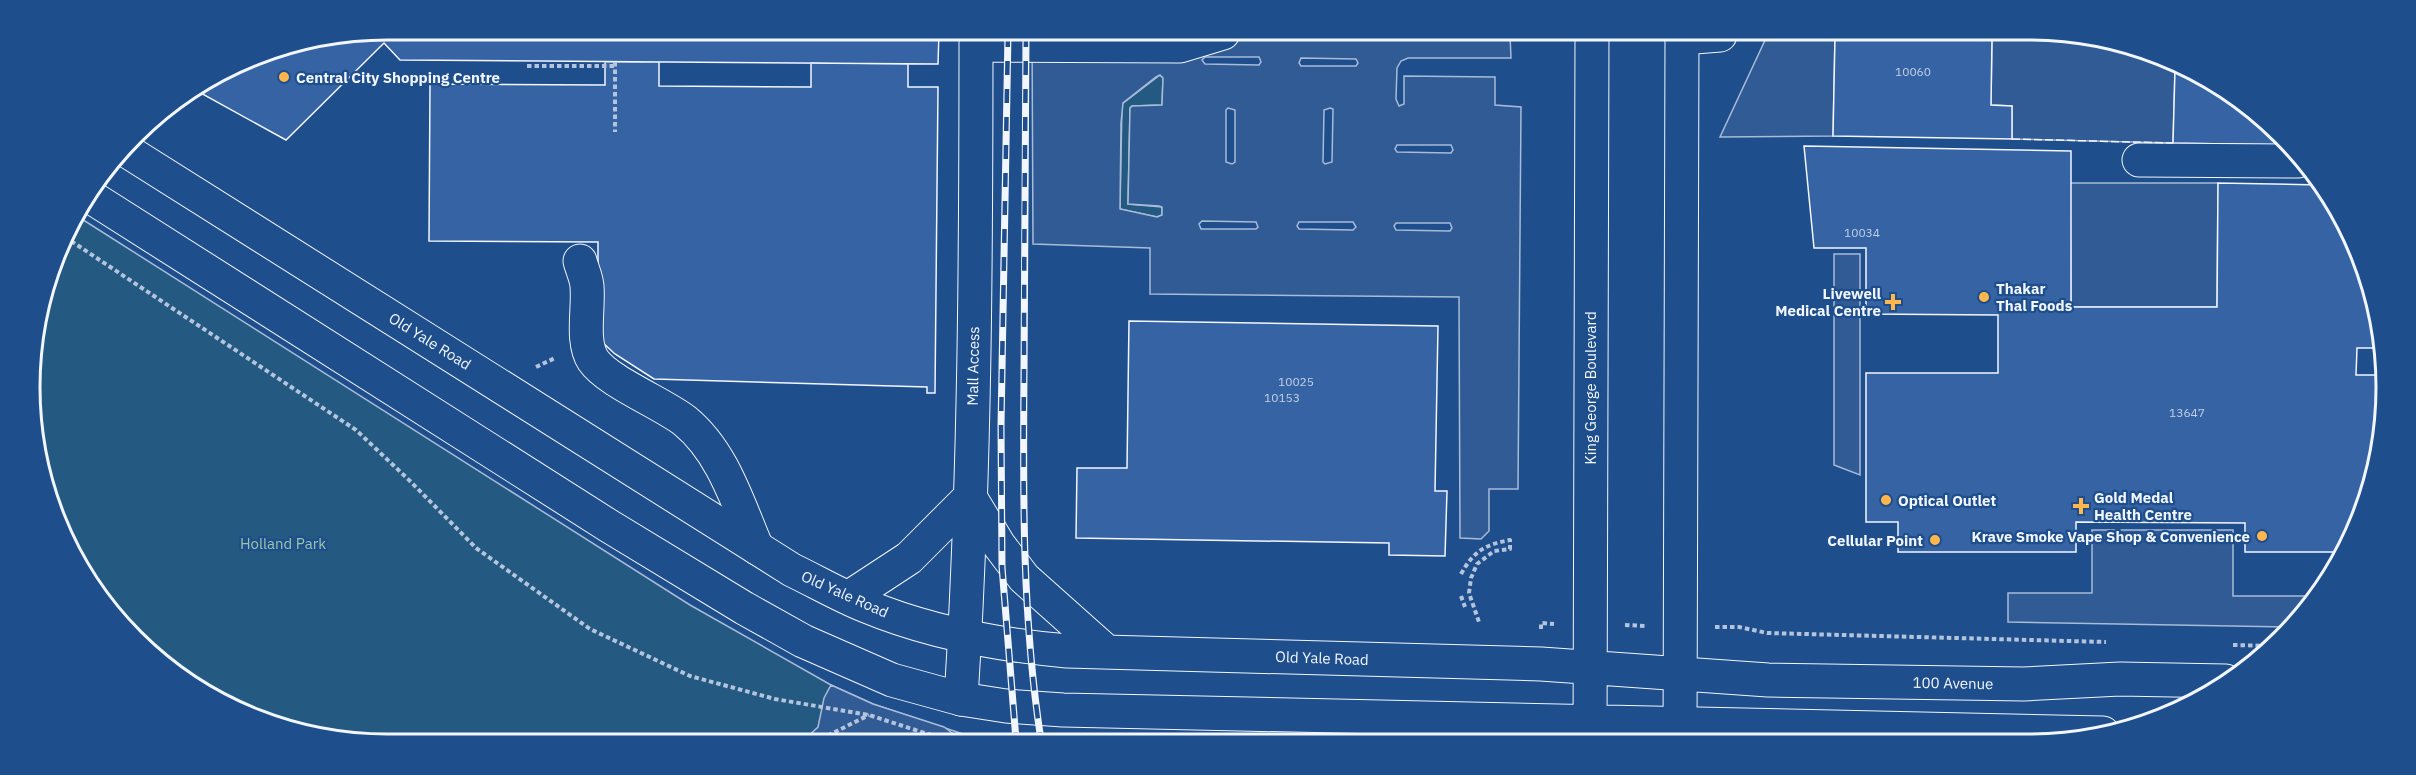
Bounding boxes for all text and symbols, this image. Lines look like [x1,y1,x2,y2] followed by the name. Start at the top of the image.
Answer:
[1895,64,1931,79] house number: 10060
[296,68,500,87] place label: Central City Shopping Centre
[277,70,291,84] marker: Central City Shopping Centre
[1844,225,1880,240] house number: 10034
[1996,279,2073,315] place label: Thakar Thal Foods
[1775,284,1881,320] place label: Livewell Medical Centre
[1977,290,1991,304] marker: Thakar Thal Foods
[1886,295,1900,309] marker: Livewell Medical Centre
[385,308,475,374] street label: Old Yale Road
[1581,311,1600,465] street label: King George Boulevard
[963,326,983,406] street label: Mall Access
[1278,374,1314,389] house number: 10025
[1264,390,1300,405] house number: 10153
[2169,405,2205,420] house number: 13647
[2094,488,2192,524] place label: Gold Medal Health Centre
[1898,491,1997,510] place label: Optical Outlet
[1879,493,1893,507] marker: Optical Outlet
[2072,497,2090,515] marker: Gold Medal Health Centre
[1971,527,2250,546] place label: Krave Smoke Vape Shop & Convenience
[2255,529,2269,543] marker: Krave Smoke Vape Shop & Convenience
[1827,531,1923,550] place label: Cellular Point
[1928,533,1942,547] marker: Cellular Point
[240,534,326,553] park label: Holland Park
[798,566,892,622] street label: Old Yale Road
[1275,647,1369,669] street label: Old Yale Road
[1913,673,1993,693] street label: 100 Avenue

